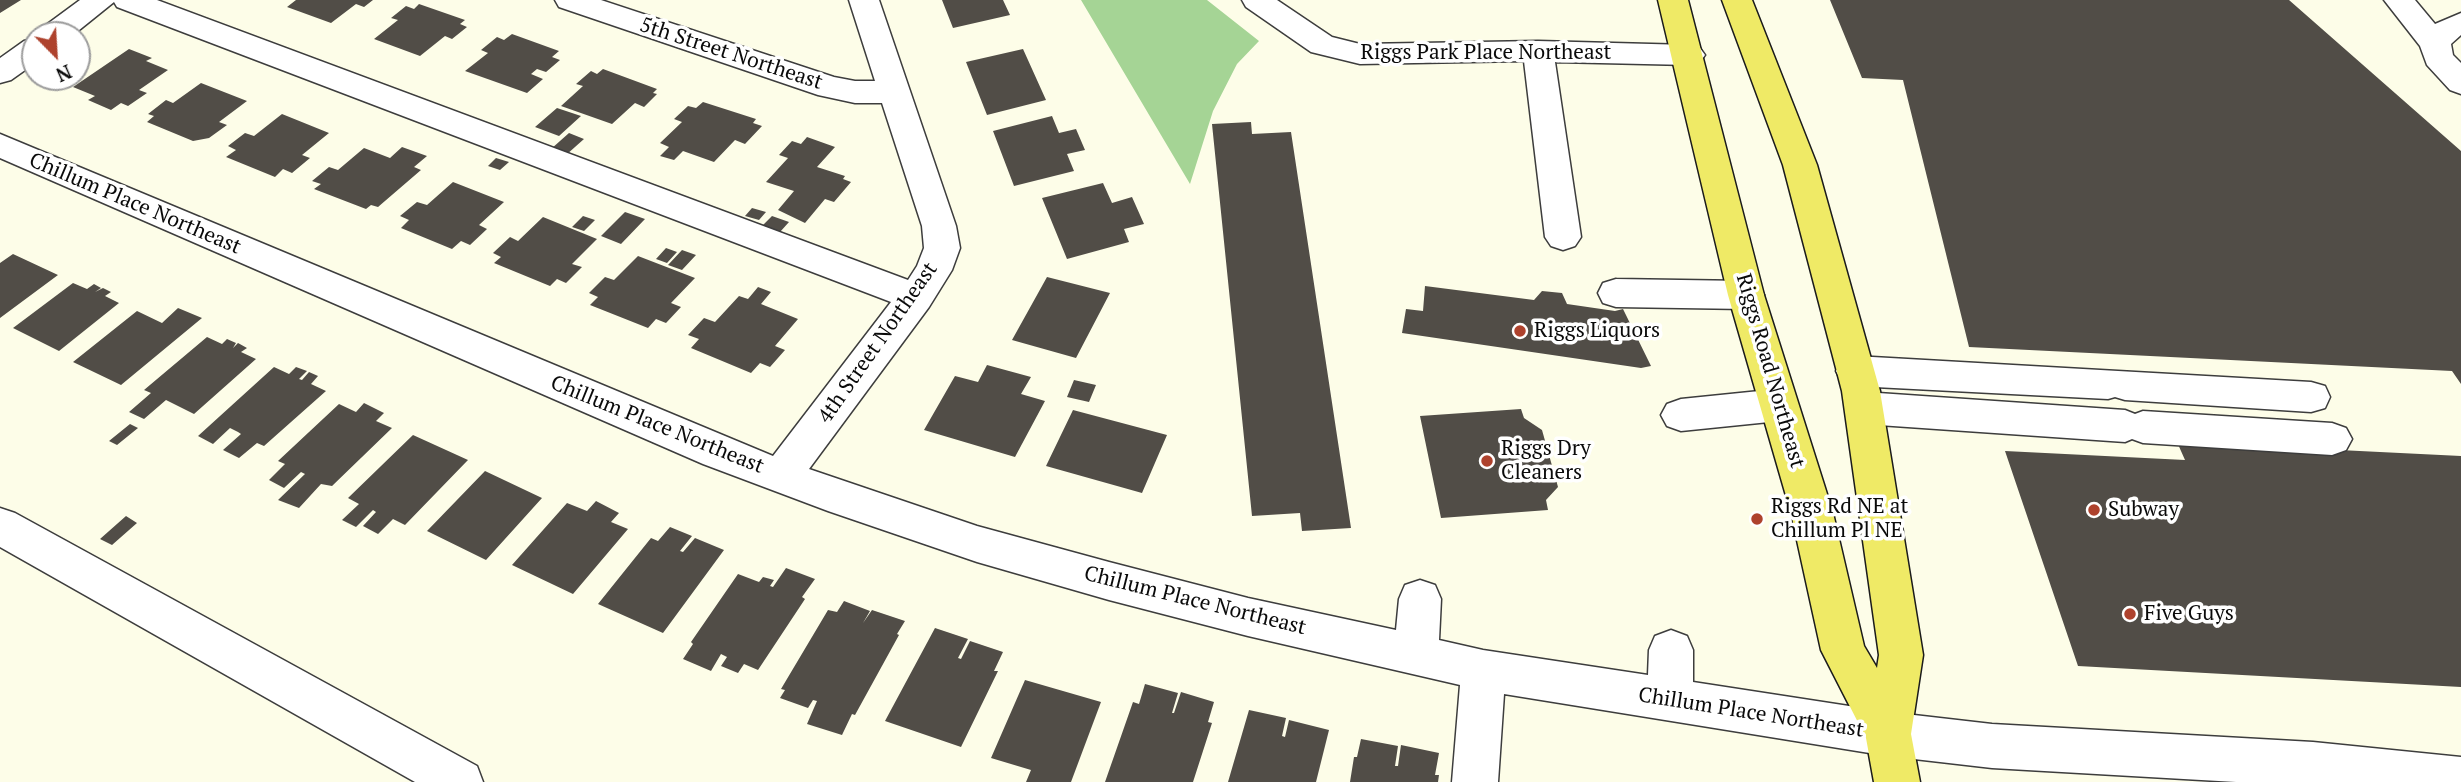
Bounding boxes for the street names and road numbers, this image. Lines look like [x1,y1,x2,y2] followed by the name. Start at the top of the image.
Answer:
[636,13,826,95] street label: 5th Street Northeast
[1361,40,1611,66] street label: Riggs Park Place Northeast
[25,148,245,260] street label: Chillum Place Northeast
[813,258,943,428] street label: 4th Street Northeast
[1730,271,1810,471] street label: Riggs Road Northeast
[547,371,767,479] street label: Chillum Place Northeast
[1081,561,1309,641] street label: Chillum Place Northeast
[1637,683,1865,743] street label: Chillum Place Northeast

